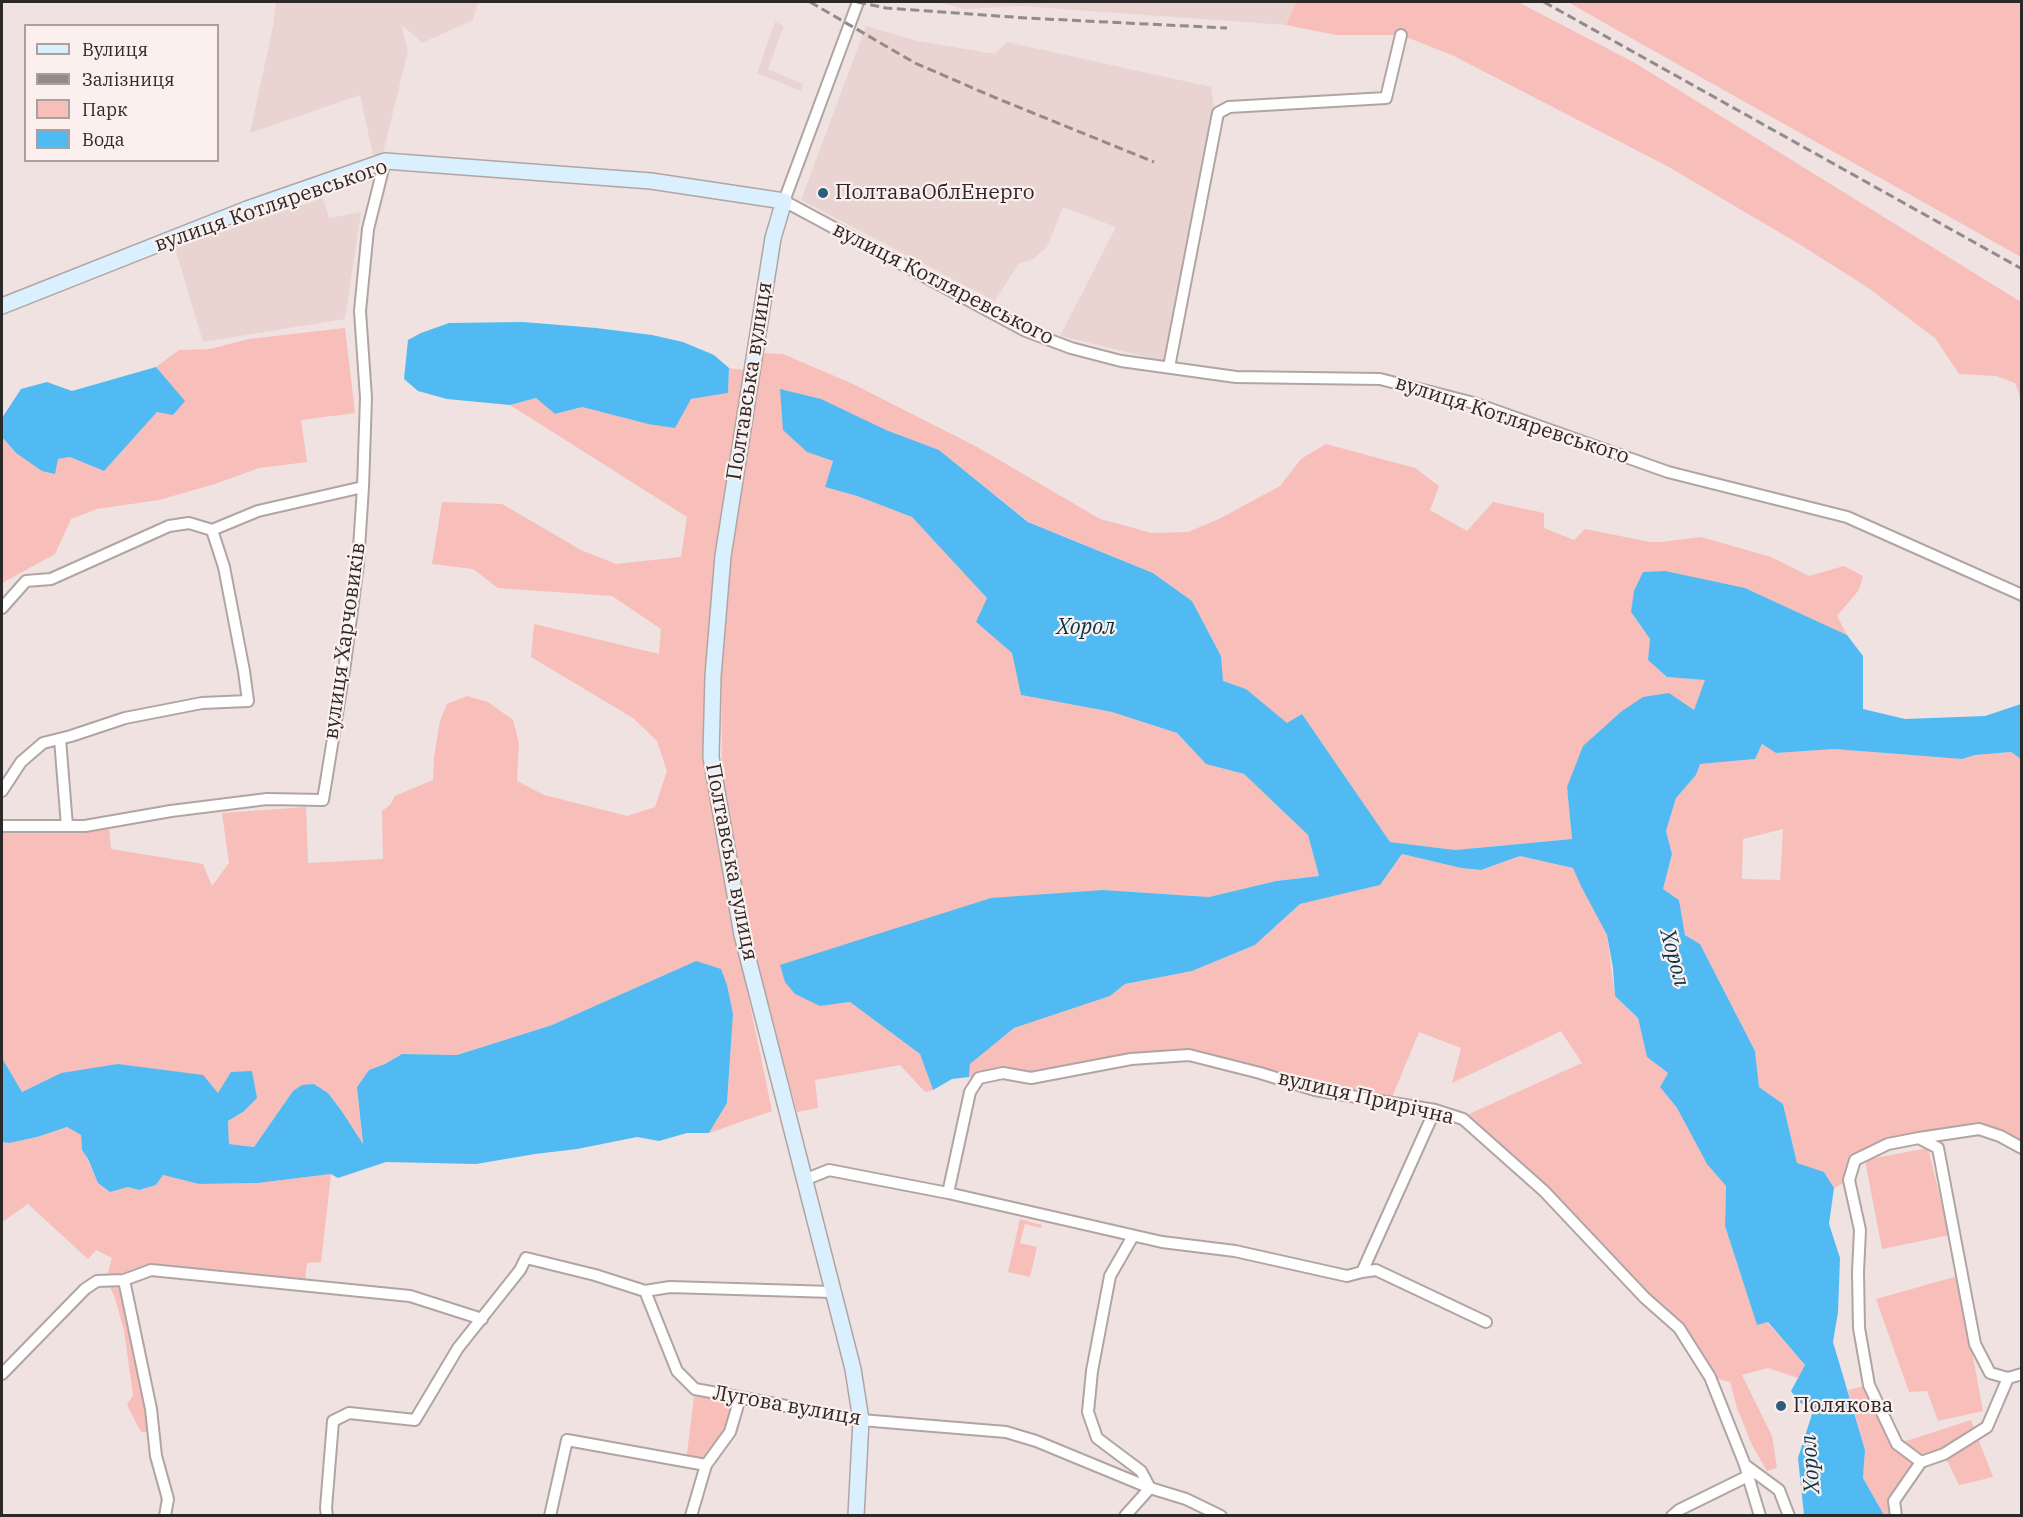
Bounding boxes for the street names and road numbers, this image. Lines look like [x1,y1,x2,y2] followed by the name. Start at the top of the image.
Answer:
[151,154,391,258] street label: вулиця Котляревського
[828,217,1058,351] street label: вулиця Котляревського
[722,280,778,482] street label: Полтавська вулиця
[1392,370,1632,470] street label: вулиця Котляревського
[319,541,371,741] street label: вулиця Харчовиків
[699,761,763,963] street label: Полтавська вулиця
[1275,1065,1457,1131] street label: вулиця Прирічна
[711,1381,863,1431] street label: Лугова вулиця

